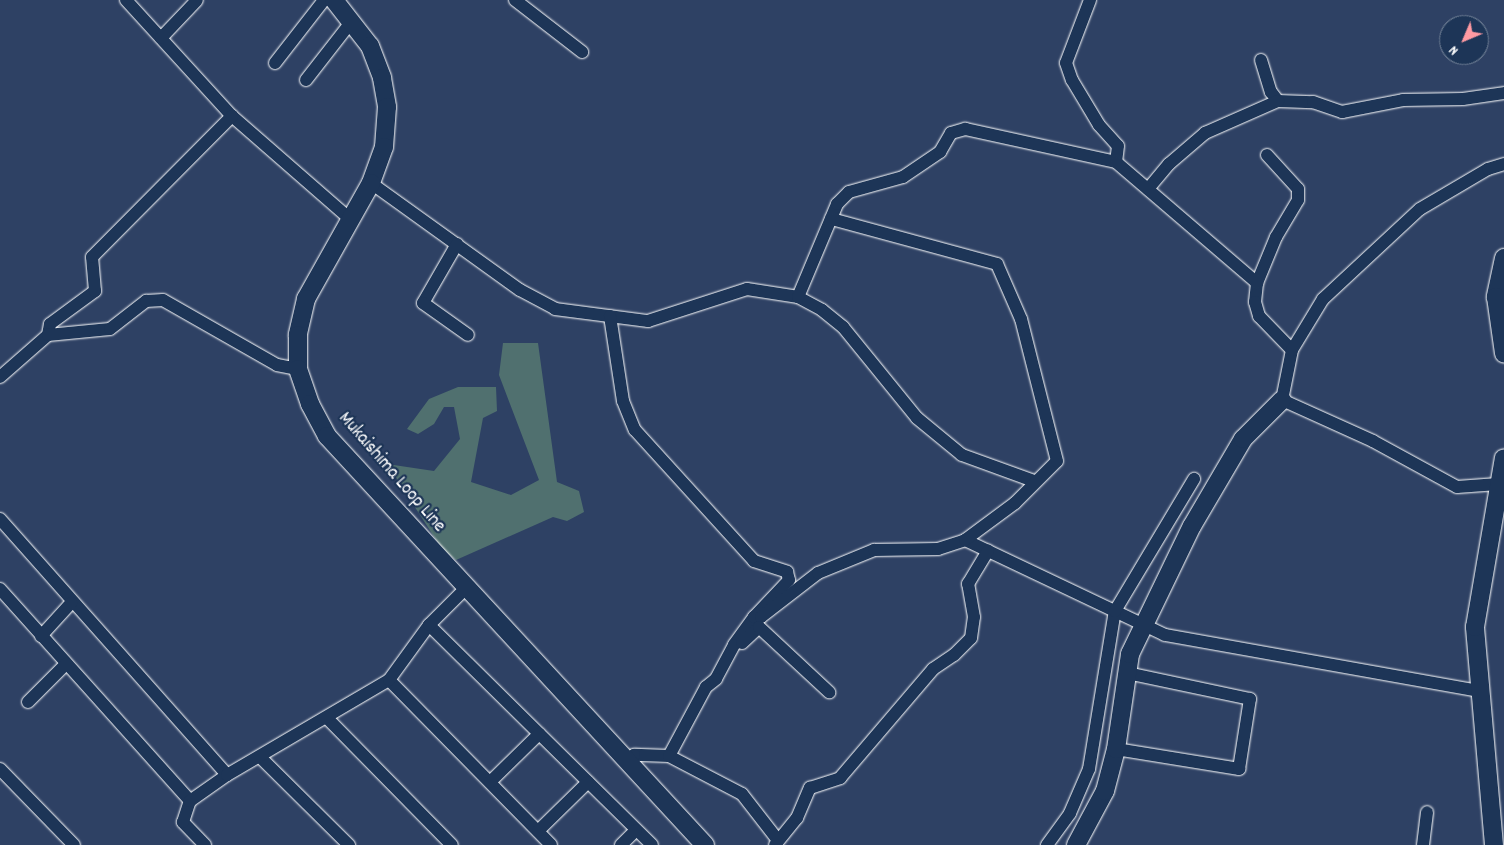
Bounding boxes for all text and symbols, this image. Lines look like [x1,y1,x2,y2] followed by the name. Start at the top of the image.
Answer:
[1439,15,1489,65] north arrow
[1445,40,1464,59] text: N
[332,408,450,538] street label: Mukaishima Loop Line

